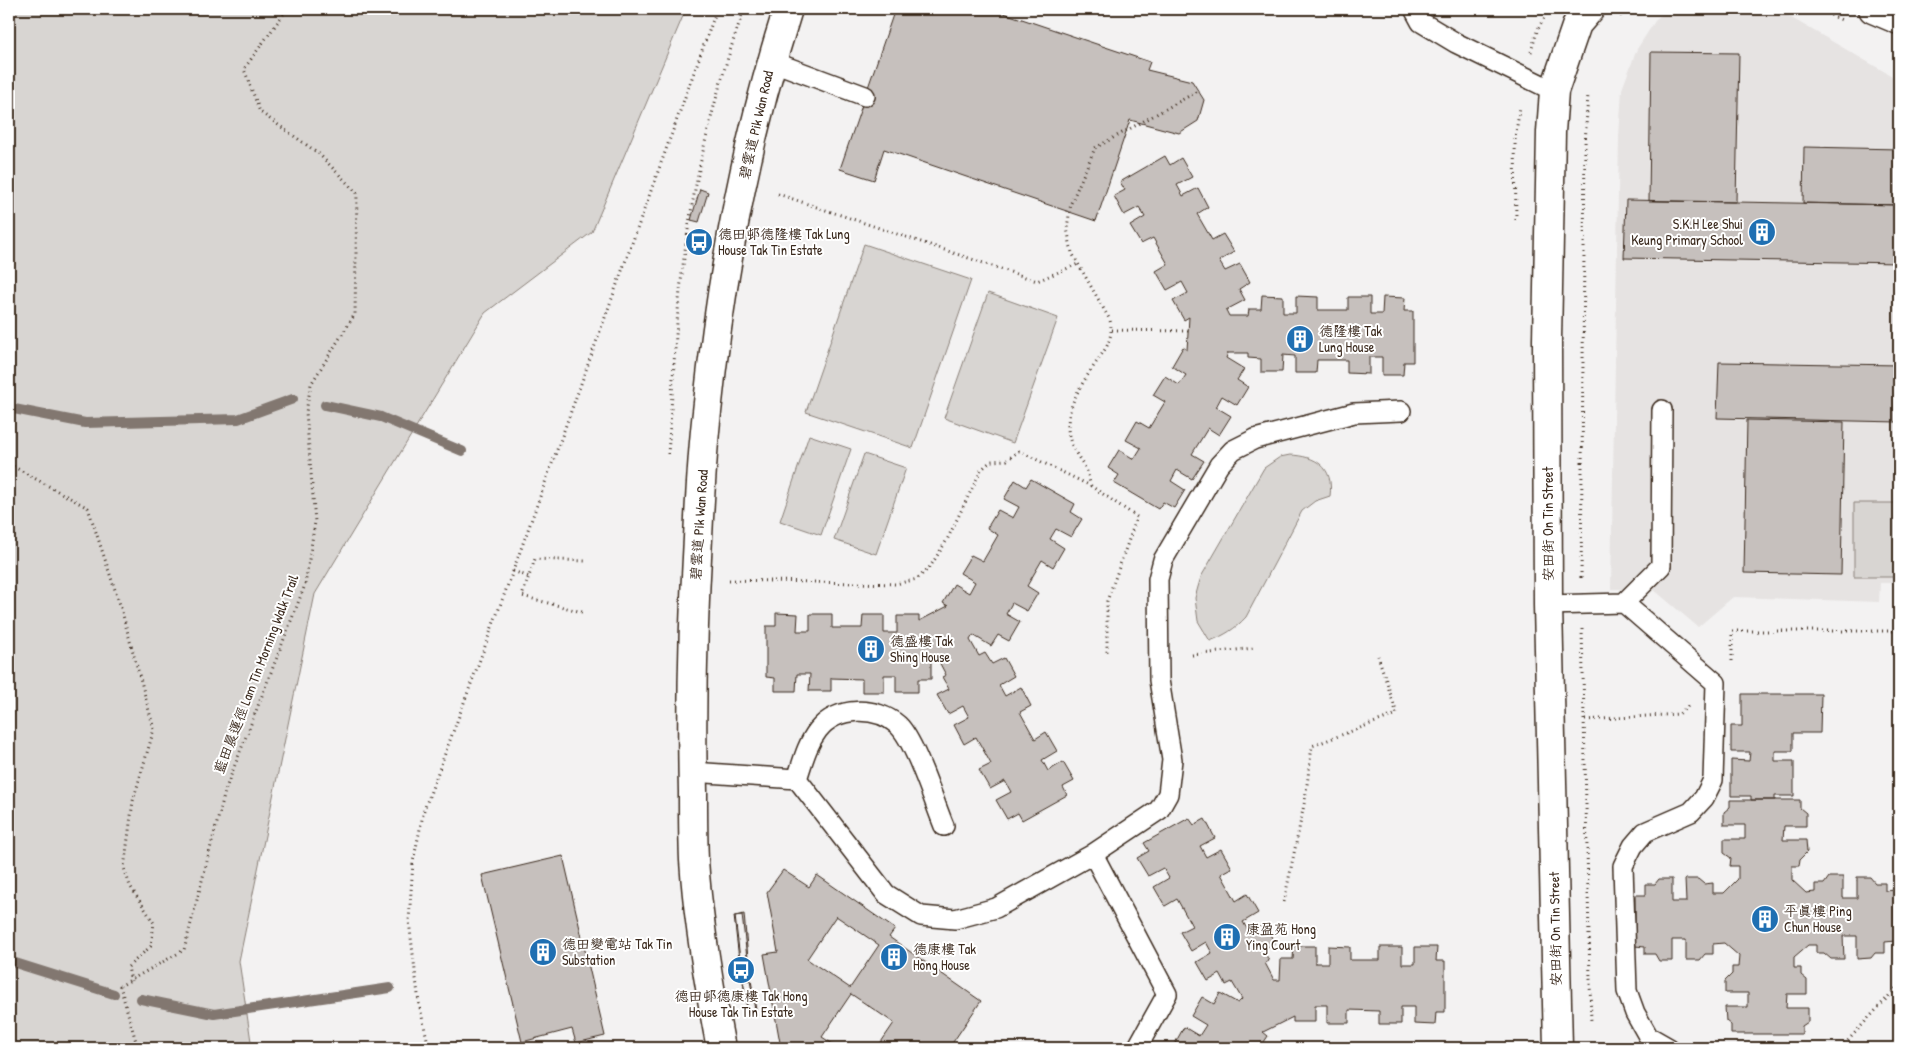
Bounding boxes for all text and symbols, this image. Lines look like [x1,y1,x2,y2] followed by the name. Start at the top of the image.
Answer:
[734,68,777,181] street label: 碧雲道 Pik Wan Road
[1631,214,1743,250] place label: S.K.H Lee Shui Keung Primary School
[1747,217,1777,247] building icon: S.K.H Lee Shui Keung Primary School
[718,224,850,259] place label: 德田邨德隆樓 Tak Lung House Tak Tin Estate
[684,227,714,257] bus stop icon: 德田邨德隆樓 Tak Lung House Tak Tin Estate
[1319,321,1382,357] place label: 德隆樓 Tak Lung House
[1285,324,1315,354] building icon: 德隆樓 Tak Lung House
[1538,467,1557,581] street label: 安田街 On Tin Street
[685,469,712,581] street label: 碧雲道 Pik Wan Road
[209,571,303,776] street label: 藍田晨運徑 Lam Tin Morning Walk Trail
[890,631,953,667] place label: 德盛樓 Tak Shing House
[856,634,886,664] building icon: 德盛樓 Tak Shing House
[1544,871,1565,986] street label: 安田街 On Tin Street
[1784,901,1852,936] place label: 平真樓 Ping Chun House
[1750,904,1780,934] building icon: 平真樓 Ping Chun House
[1246,919,1316,955] place label: 康盈苑 Hong Ying Court
[1212,922,1242,952] building icon: 康盈苑 Hong Ying Court
[562,934,672,969] place label: 德田變電站 Tak Tin Substation
[528,937,558,967] building icon: 德田變電站 Tak Tin Substation
[913,939,976,975] place label: 德康樓 Tak Hong House
[879,942,909,972] building icon: 德康樓 Tak Hong House
[726,955,756,985] bus stop icon: 德田邨德康樓 Tak Hong House Tak Tin Estate
[674,986,808,1021] place label: 德田邨德康樓 Tak Hong House Tak Tin Estate

